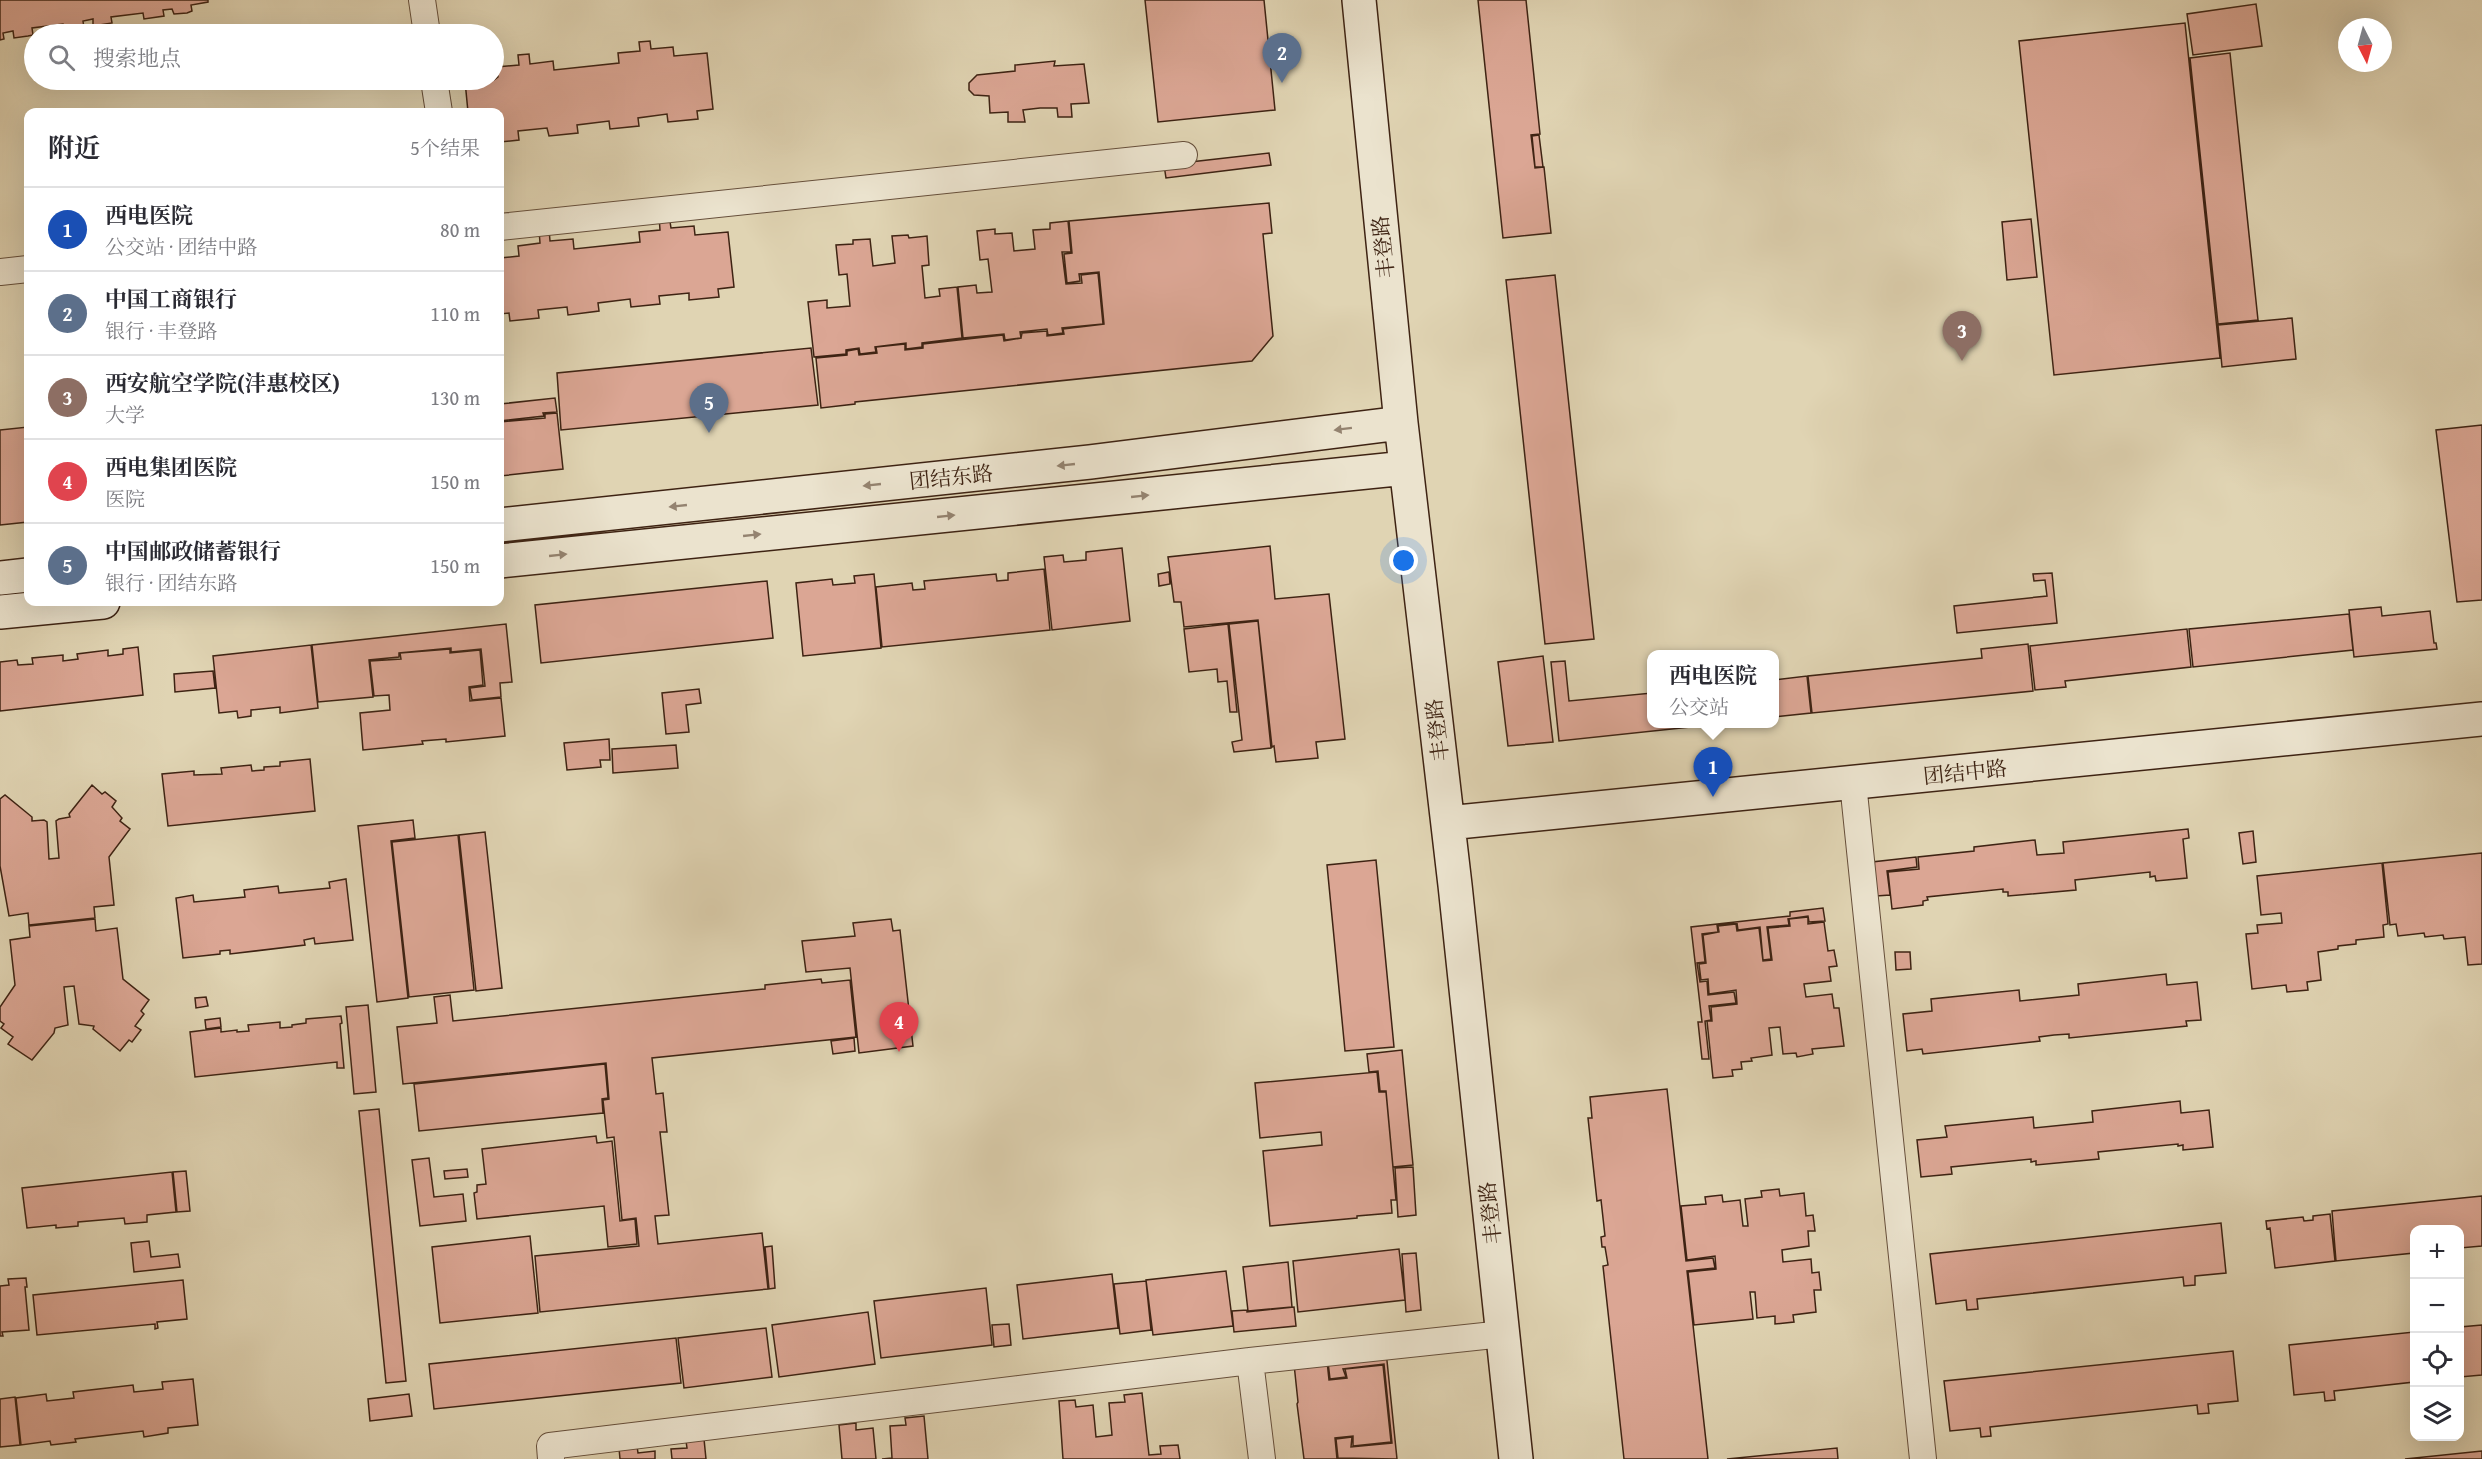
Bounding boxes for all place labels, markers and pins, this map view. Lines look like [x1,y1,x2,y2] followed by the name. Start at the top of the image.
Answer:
[1262,34,1302,83] pin: 2
[1942,312,1982,361] pin: 3
[690,384,728,433] pin: 5
[1694,748,1732,797] pin: 1
[880,1002,918,1052] pin: 4

